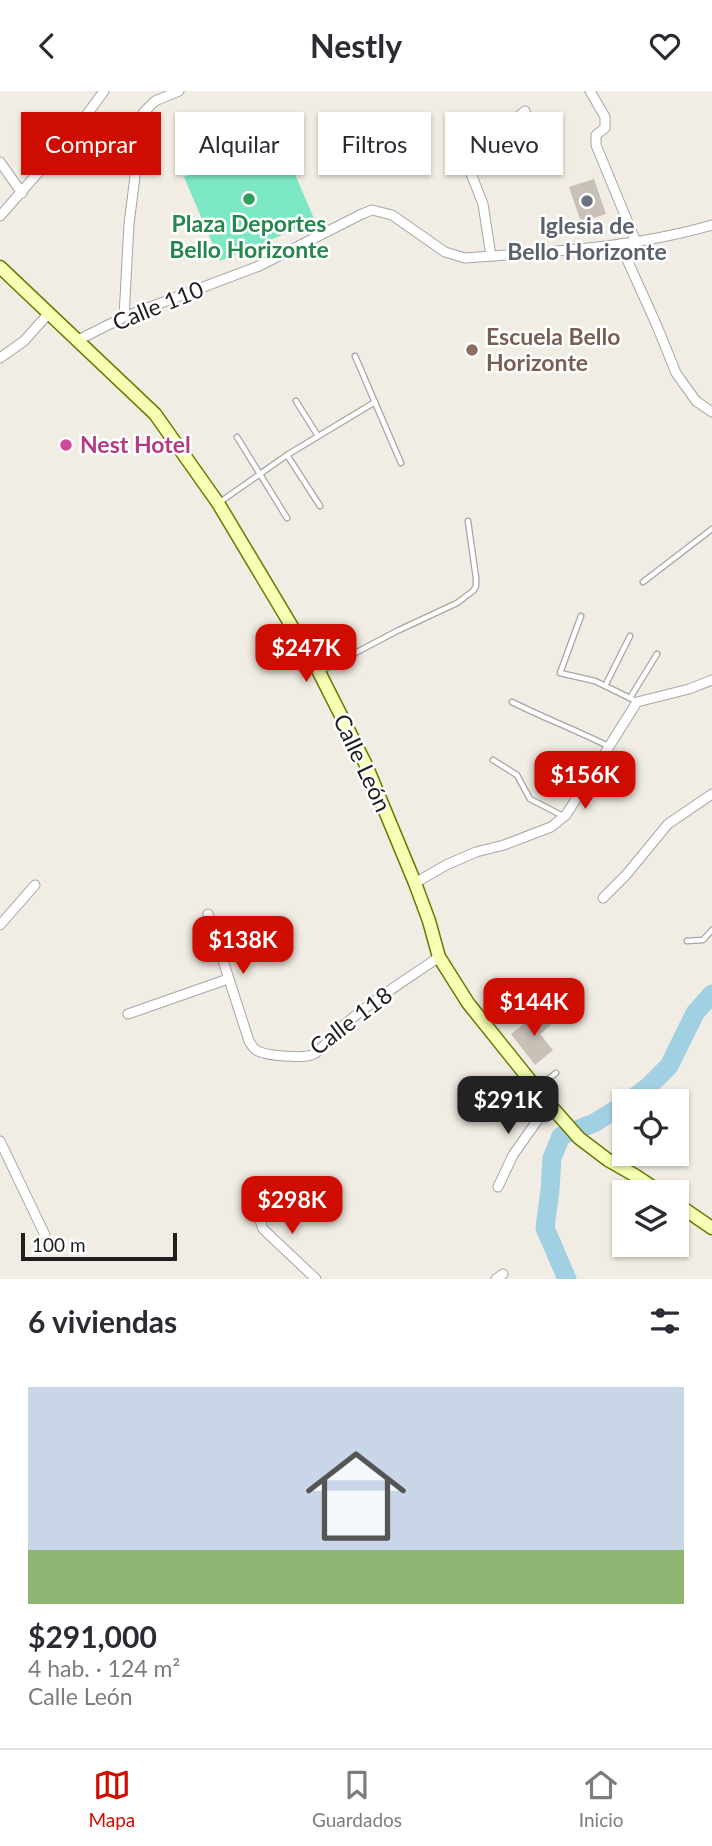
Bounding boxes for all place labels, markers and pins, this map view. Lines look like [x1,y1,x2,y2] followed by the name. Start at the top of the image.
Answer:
[241,191,257,207] marker: Plaza Deportes Bello Horizonte
[579,193,595,209] marker: Iglesia de Bello Horizonte
[169,209,329,263] place label: Plaza Deportes Bello Horizonte
[507,211,667,265] place label: Iglesia de Bello Horizonte
[486,322,620,376] place label: Escuela Bello Horizonte
[464,342,480,358] marker: Escuela Bello Horizonte
[80,430,191,458] place label: Nest Hotel
[58,437,74,453] marker: Nest Hotel
[257,625,355,684] pin: $247K
[536,751,634,811] pin: $156K
[194,917,292,976] pin: $138K
[485,979,583,1038] pin: $144K
[459,1077,557,1136] pin: $291K
[243,1177,341,1236] pin: $298K

